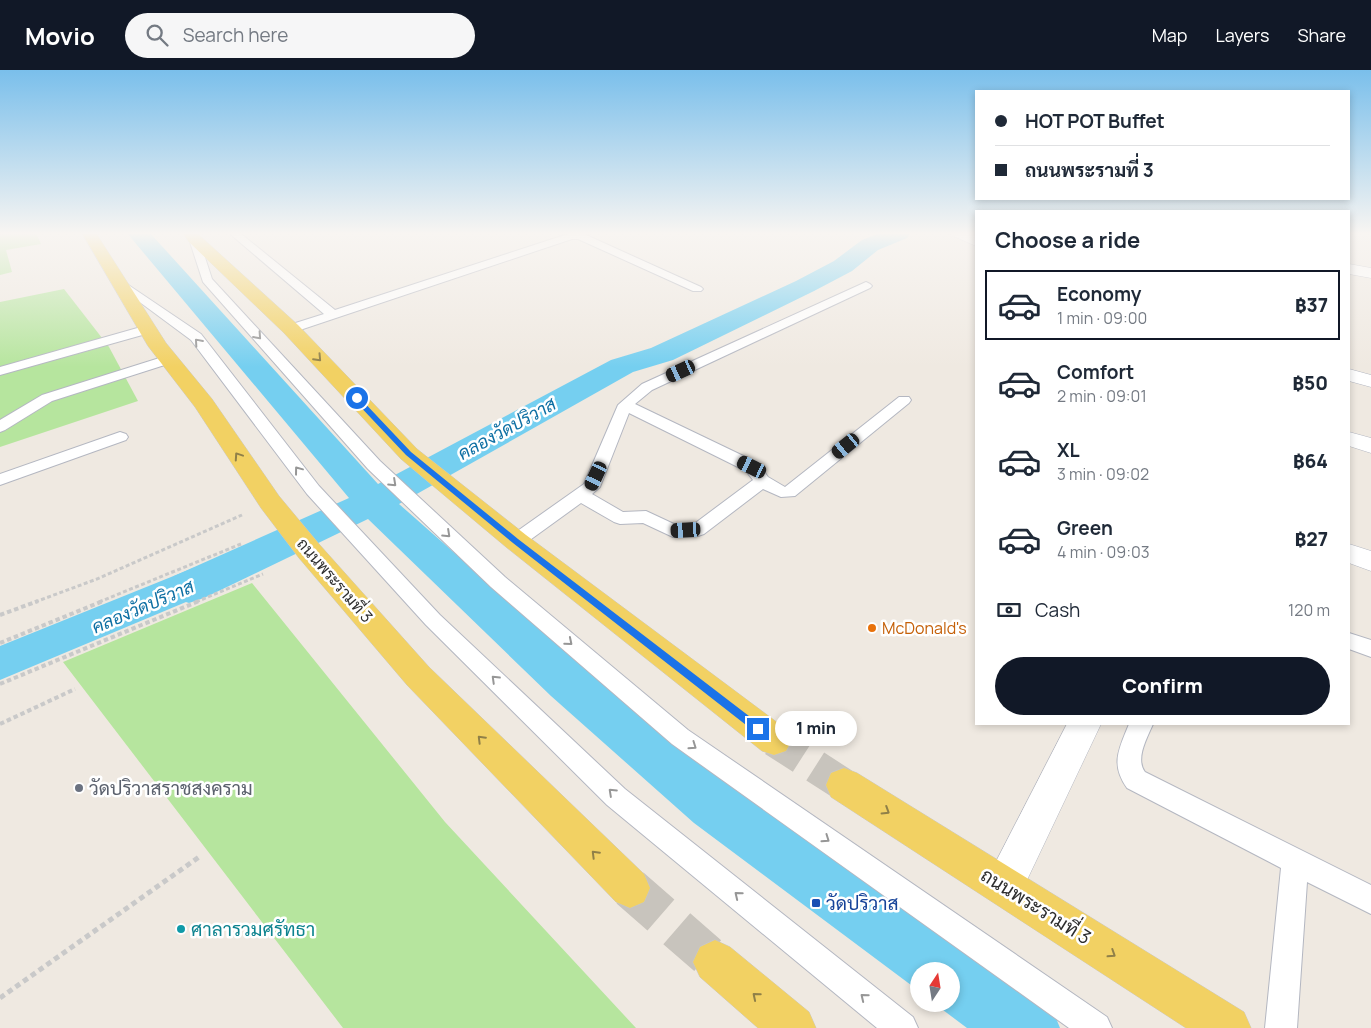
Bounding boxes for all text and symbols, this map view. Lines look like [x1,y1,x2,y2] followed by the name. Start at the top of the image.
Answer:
[125,13,475,58] search box
[25,19,95,52] text: Movio
[143,21,171,49] icon: search
[183,22,288,48] text: Search here
[1152,23,1187,47] text: Map
[1215,23,1269,47] text: Layers
[1297,23,1346,47] text: Share
[1025,108,1165,134] text: HOT POT Buffet
[1025,157,1154,183] text: ถนนพระรามที่ 3
[995,225,1140,255] text: Choose a ride
[1057,281,1141,307] text: Economy
[997,283,1042,328] icon: car
[1295,292,1328,318] text: ฿37
[1057,307,1147,329] text: 1 min · 09:00
[253,331,262,340] one-way arrow
[195,338,204,347] one-way arrow
[312,352,321,361] one-way arrow
[664,358,697,384] car
[1057,359,1134,385] text: Comfort
[997,361,1042,406] icon: car
[1292,370,1328,396] text: ฿50
[1057,385,1147,407] text: 2 min · 09:01
[346,387,368,409] route start
[453,391,560,465] water label: คลองวัดปริวาส
[829,431,862,461] car
[1057,437,1080,463] text: XL
[997,439,1042,484] icon: car
[1293,448,1328,474] text: ฿64
[235,452,245,461] one-way arrow
[735,454,768,480] car
[582,459,609,493] car
[1057,463,1149,485] text: 3 min · 09:02
[295,467,303,476] one-way arrow
[387,477,396,486] one-way arrow
[1057,515,1113,541] text: Green
[997,517,1042,562] icon: car
[670,522,701,538] car
[1295,526,1328,552] text: ฿27
[441,528,450,537] one-way arrow
[292,531,380,627] street label: ถนนพระรามที่ 3
[1057,541,1150,563] text: 4 min · 09:03
[88,574,198,638] water label: คลองวัดปริวาส
[995,596,1023,624] icon: cash
[1035,597,1080,623] text: Cash
[1288,599,1330,621] text: 120 m
[882,617,967,639] place label: McDonald's
[866,622,878,634] marker: McDonald's
[563,636,572,645] one-way arrow
[995,657,1330,715] button: Confirm
[492,676,501,685] one-way arrow
[776,712,858,746] callout: 1 min
[796,717,836,739] text: 1 min
[747,718,769,740] route end
[478,735,487,744] one-way arrow
[687,740,697,749] one-way arrow
[89,775,253,801] place label: วัดปริวาสราชสงคราม
[73,782,85,794] marker: วัดปริวาสราชสงคราม
[608,789,617,798] one-way arrow
[880,805,889,815] one-way arrow
[820,833,830,842] one-way arrow
[592,851,601,860] one-way arrow
[976,858,1098,950] street label: ถนนพระรามที่ 3
[826,890,899,916] place label: วัดปริวาส
[734,892,743,901] one-way arrow
[810,897,822,909] marker: วัดปริวาส
[191,916,315,942] place label: ศาลารวมศรัทธา
[175,923,187,935] marker: ศาลารวมศรัทธา
[1106,948,1116,957] one-way arrow
[910,962,960,1012] north arrow
[910,962,960,1012] map controls
[752,993,761,1002] one-way arrow
[861,995,870,1003] one-way arrow

